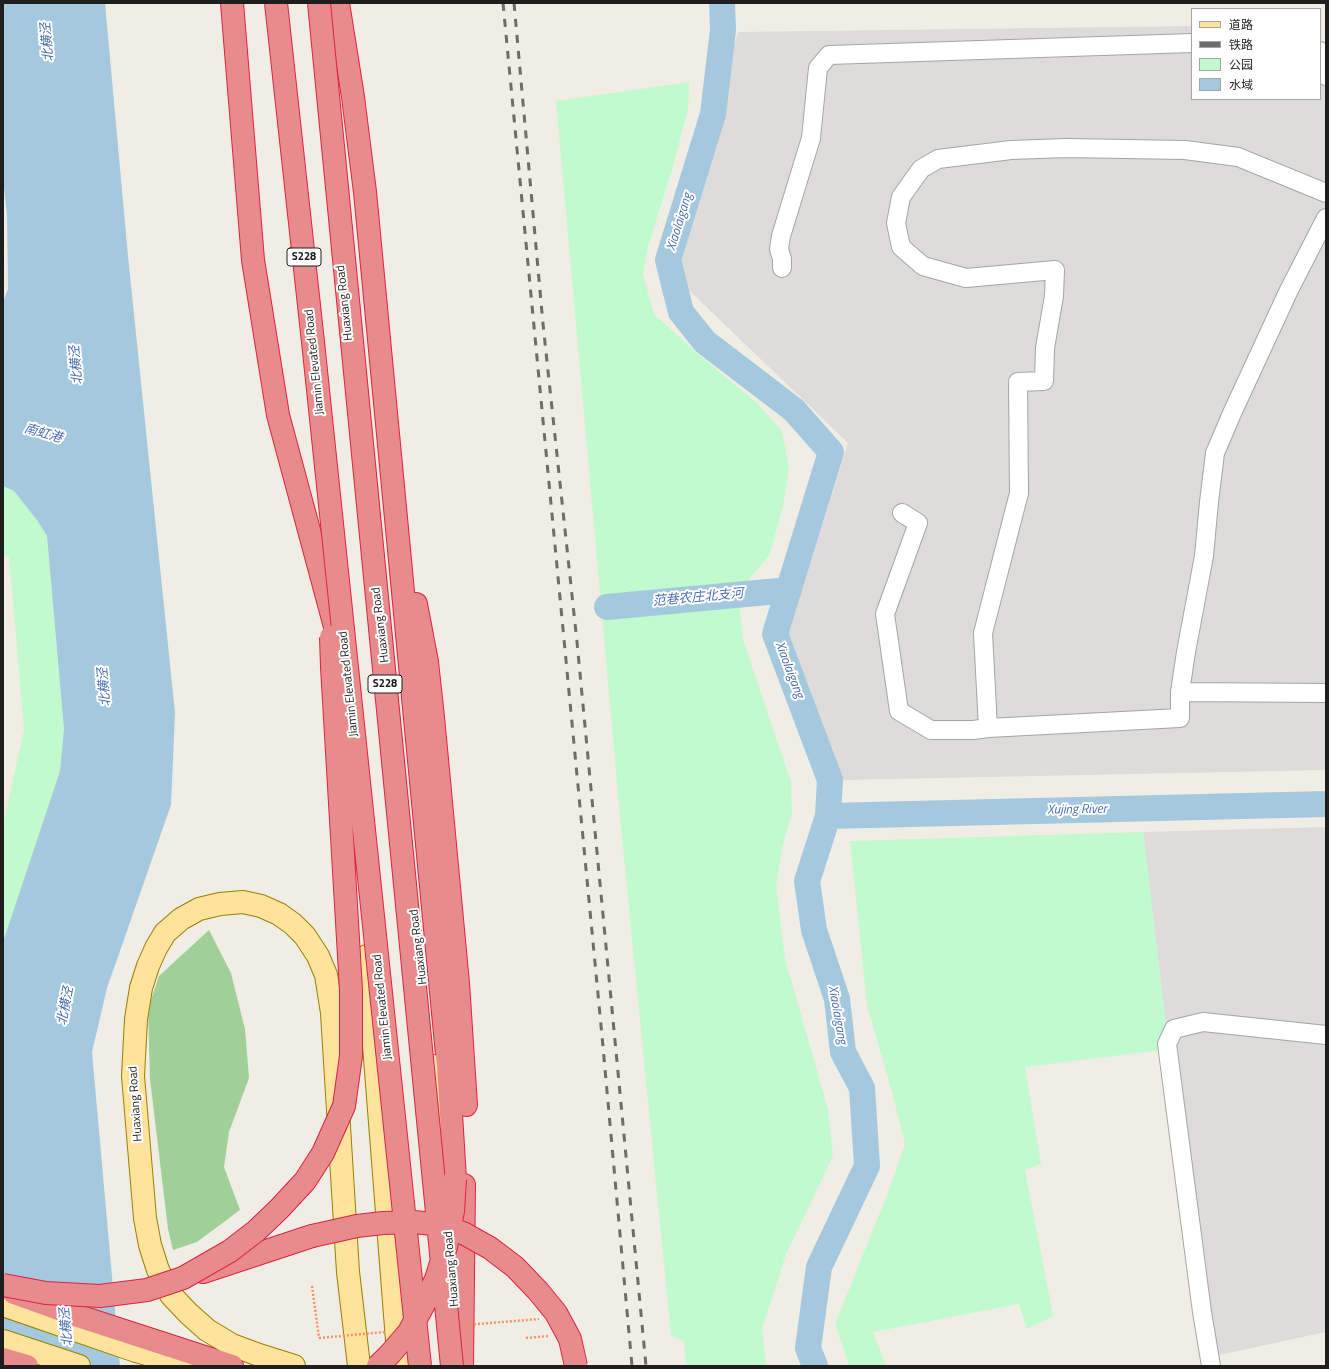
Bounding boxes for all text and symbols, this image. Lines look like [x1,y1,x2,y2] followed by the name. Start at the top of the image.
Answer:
[1191,8,1321,100] legend
[1229,15,1253,34] text: 道路
[39,22,57,62] water label: 北横泾
[1229,35,1253,54] text: 铁路
[1229,55,1253,74] text: 公园
[1229,75,1253,94] text: 水域
[664,191,696,253] water label: Xiaolaigang
[287,248,321,266] road number: S228
[334,265,356,341] street label: Huaxiang Road
[302,308,328,416] street label: Jiamin Elevated Road
[68,345,86,385] water label: 北横泾
[22,421,64,447] water label: 南虹港
[652,586,744,610] water label: 范巷农庄北支河
[369,587,393,663] street label: Huaxiang Road
[336,630,362,738] street label: Jiamin Elevated Road
[771,639,807,701] water label: Xiaolaigang
[96,667,114,707] water label: 北横泾
[368,675,402,693] road number: S228
[1047,802,1107,818] water label: Xujing River
[407,909,431,985] street label: Huaxiang Road
[370,953,396,1061] street label: Jiamin Elevated Road
[824,984,850,1046] water label: Xiaolaigang
[55,985,77,1027] water label: 北横泾
[126,1066,146,1142] street label: Huaxiang Road
[442,1231,462,1307] street label: Huaxiang Road
[58,1307,76,1347] water label: 北横泾

